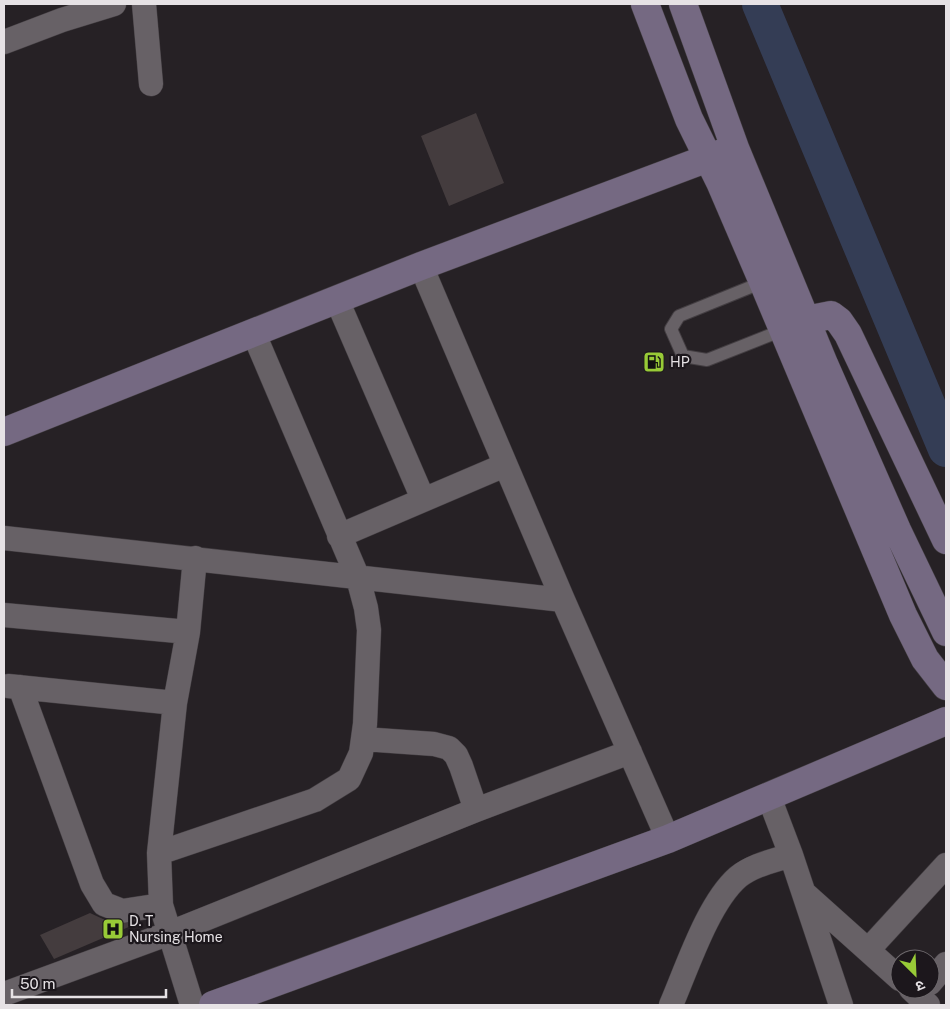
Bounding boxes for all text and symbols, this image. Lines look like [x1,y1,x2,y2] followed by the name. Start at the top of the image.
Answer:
[642,350,666,374] fuel station icon: HP
[670,354,690,370] place label: HP
[129,913,223,945] place label: D. T Nursing Home
[101,917,125,941] hospital icon: D. T Nursing Home
[890,949,940,999] north arrow
[12,966,166,998] scale bar
[20,975,55,992] text: 50 m
[913,977,927,995] text: उ

